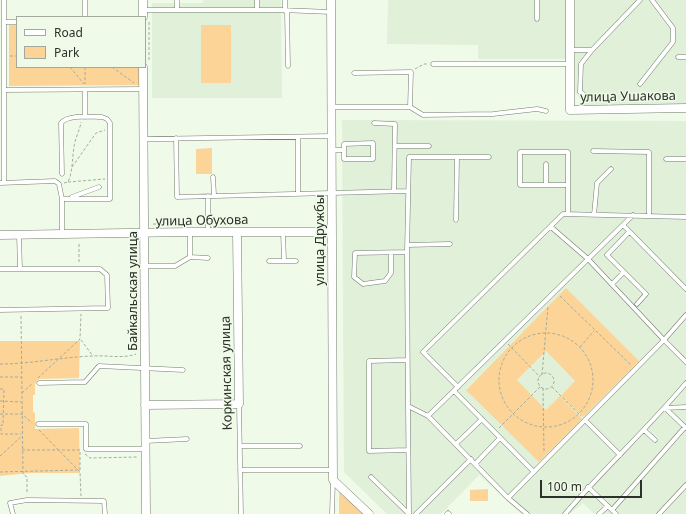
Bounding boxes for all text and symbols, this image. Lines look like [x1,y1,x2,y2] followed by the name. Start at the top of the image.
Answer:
[16,16,146,68] legend
[54,24,83,41] text: Road
[54,44,79,61] text: Park
[580,88,676,106] street label: улица Ушакова
[312,194,328,286] street label: улица Дружбы
[155,212,249,230] street label: улица Обухова
[125,231,141,351] street label: Байкальская улица
[218,316,236,430] street label: Коркинская улица
[542,472,644,498] scale bar
[547,478,582,495] text: 100 m

